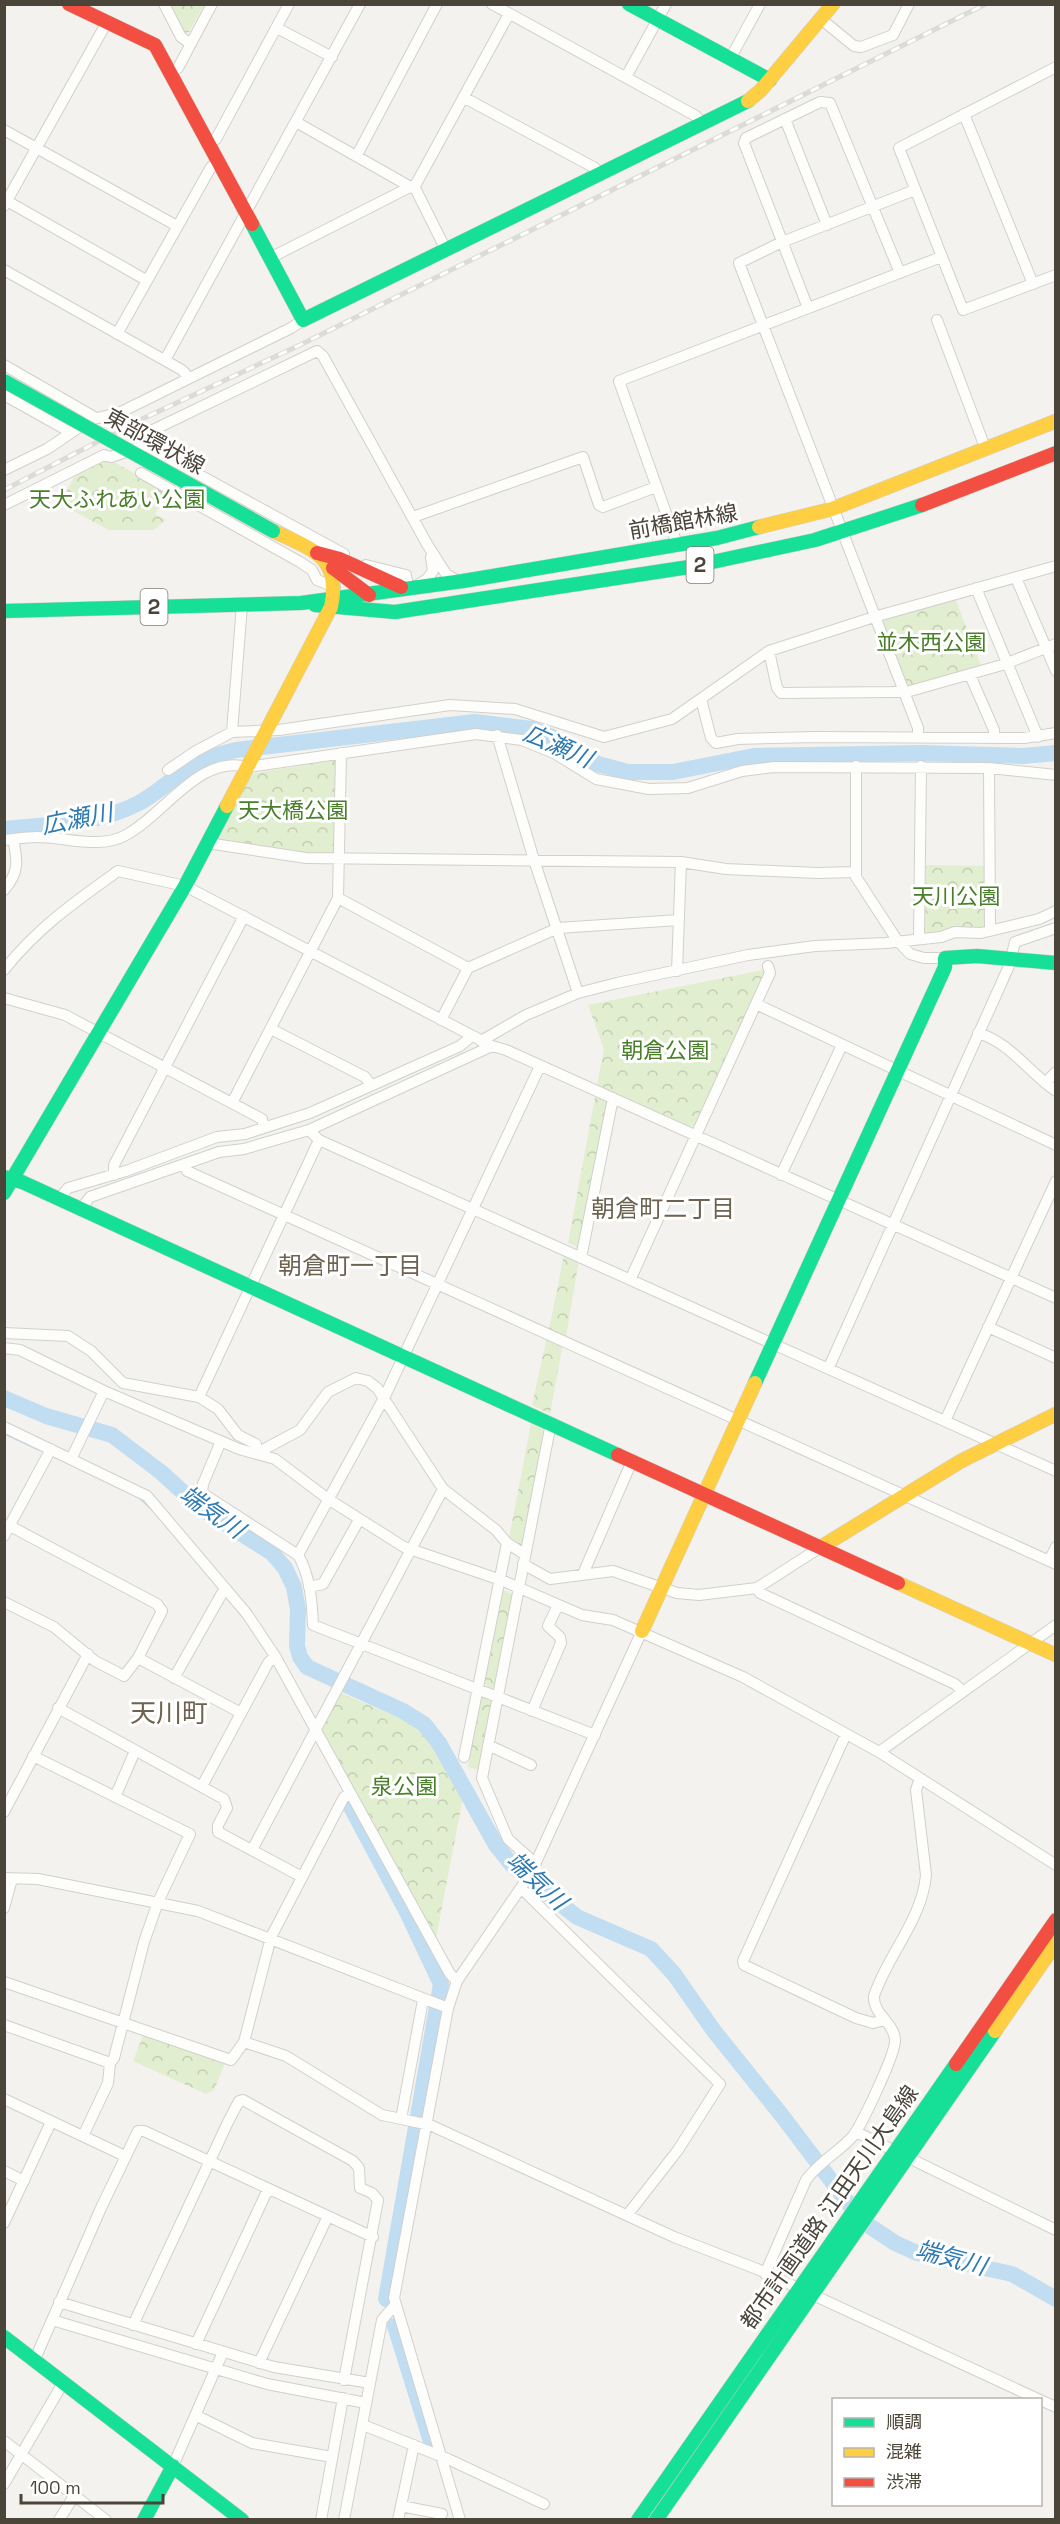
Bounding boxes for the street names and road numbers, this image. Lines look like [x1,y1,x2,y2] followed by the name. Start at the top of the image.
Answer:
[100,402,210,480] street label: 東部環状線
[626,498,740,544] street label: 前橋館林線
[686,547,714,583] road number: 2
[140,589,168,625] road number: 2
[734,2080,924,2334] street label: 都市計画道路 江田天川大島線

